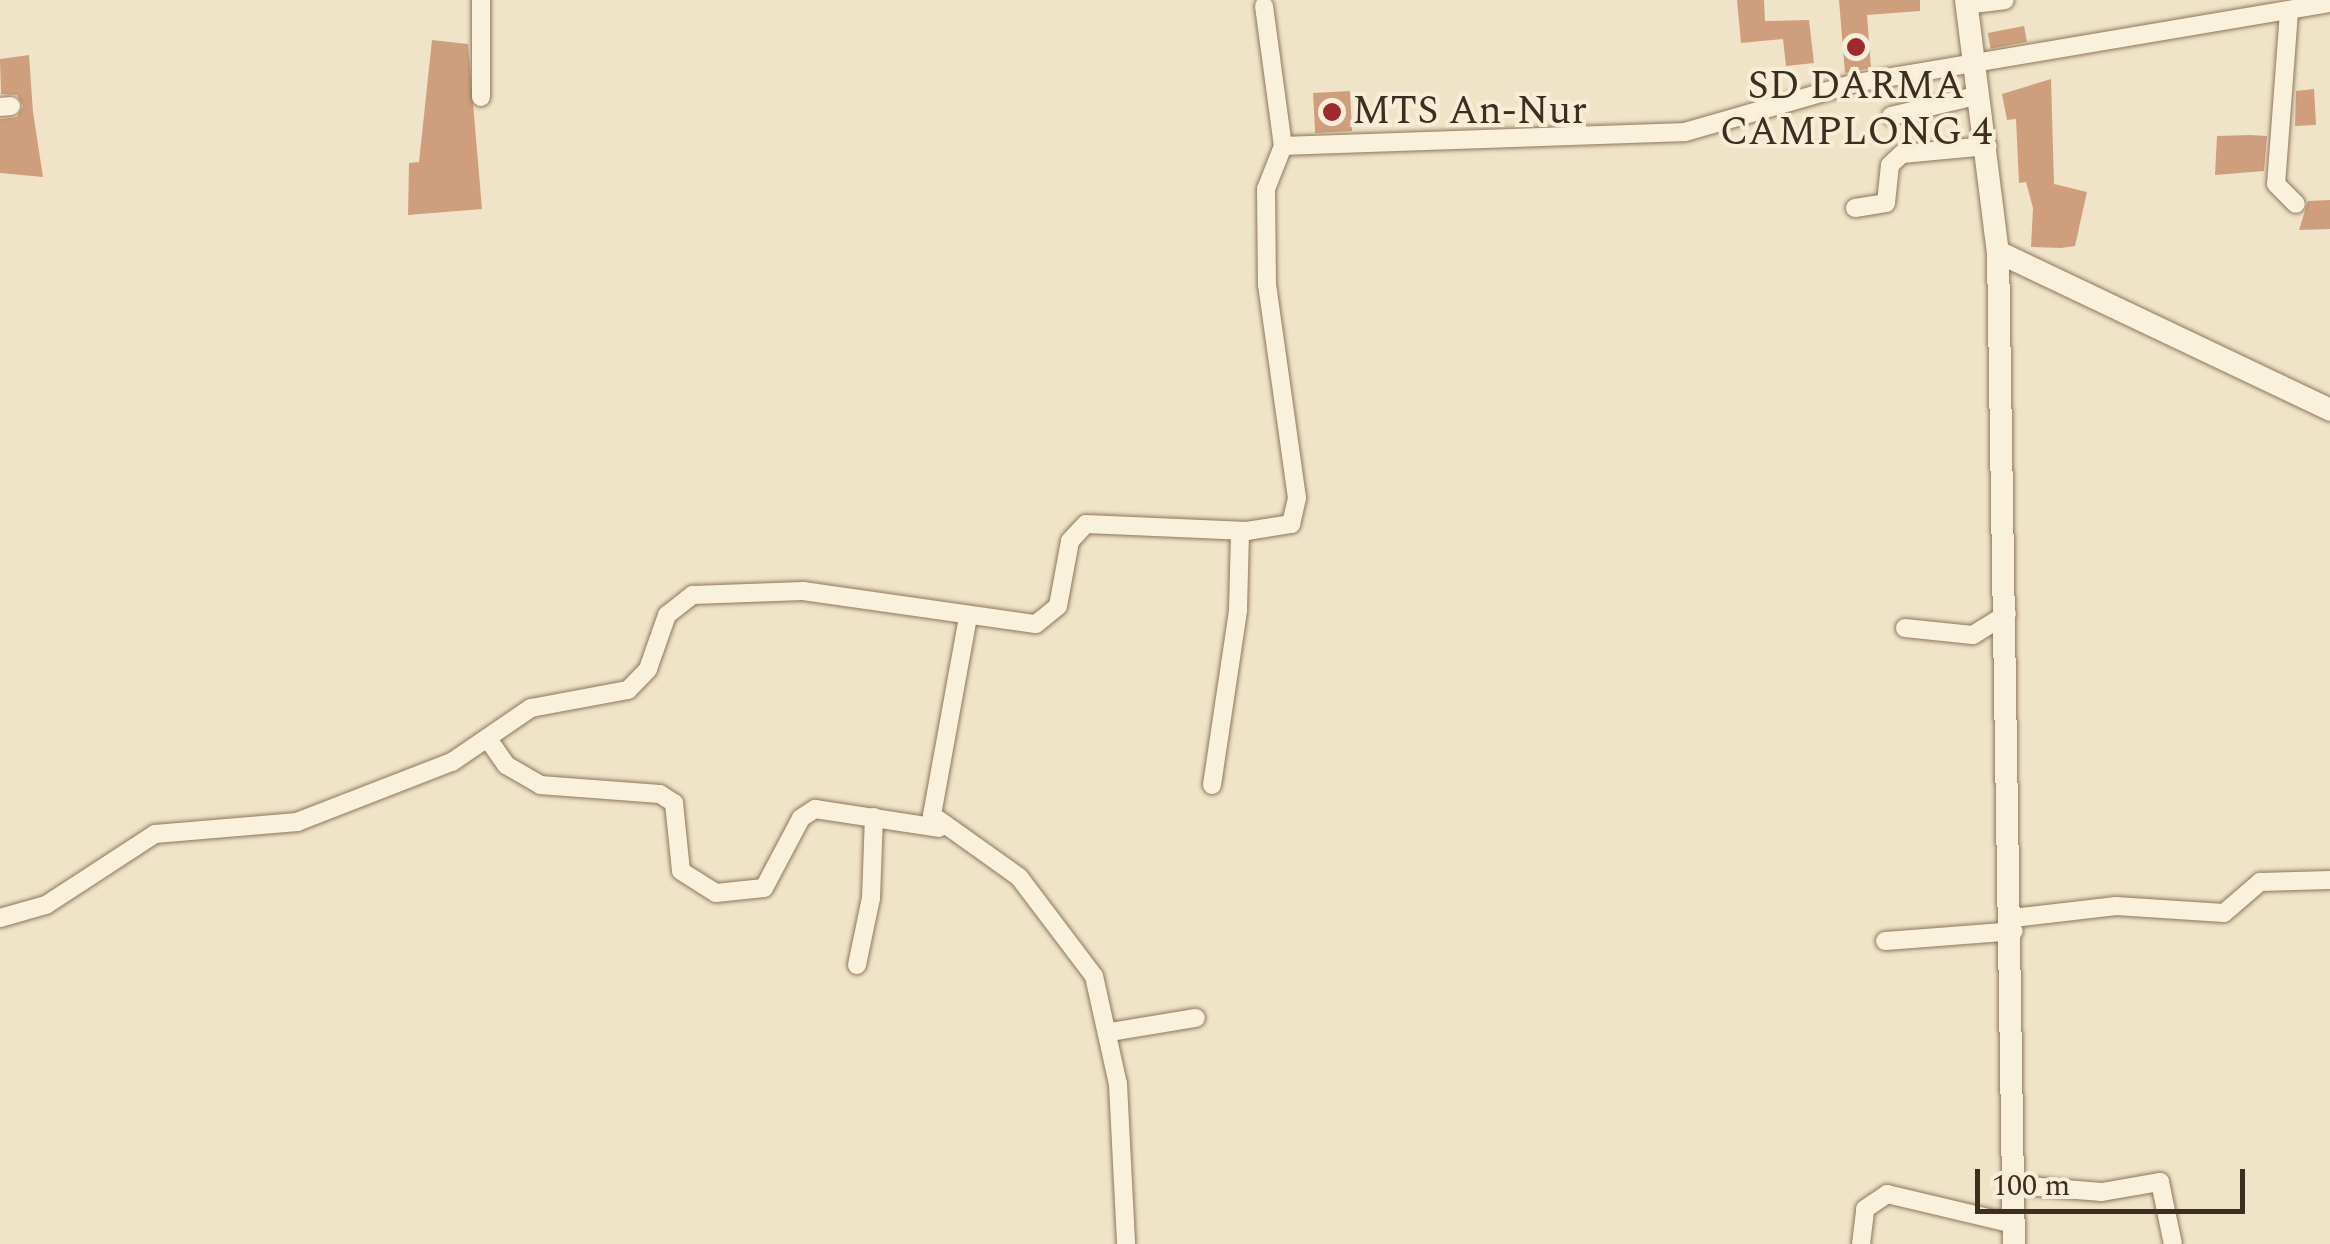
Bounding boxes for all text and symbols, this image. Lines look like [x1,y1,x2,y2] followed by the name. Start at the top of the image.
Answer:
[1845,36,1867,58] marker: SD DARMA CAMPLONG 4
[1720,63,1992,157] place label: SD DARMA CAMPLONG 4
[1352,88,1587,136] place label: MTS An-Nur
[1321,101,1343,123] marker: MTS An-Nur
[1980,1149,2250,1211] scale bar
[1992,1163,2070,1209] text: 100 m

